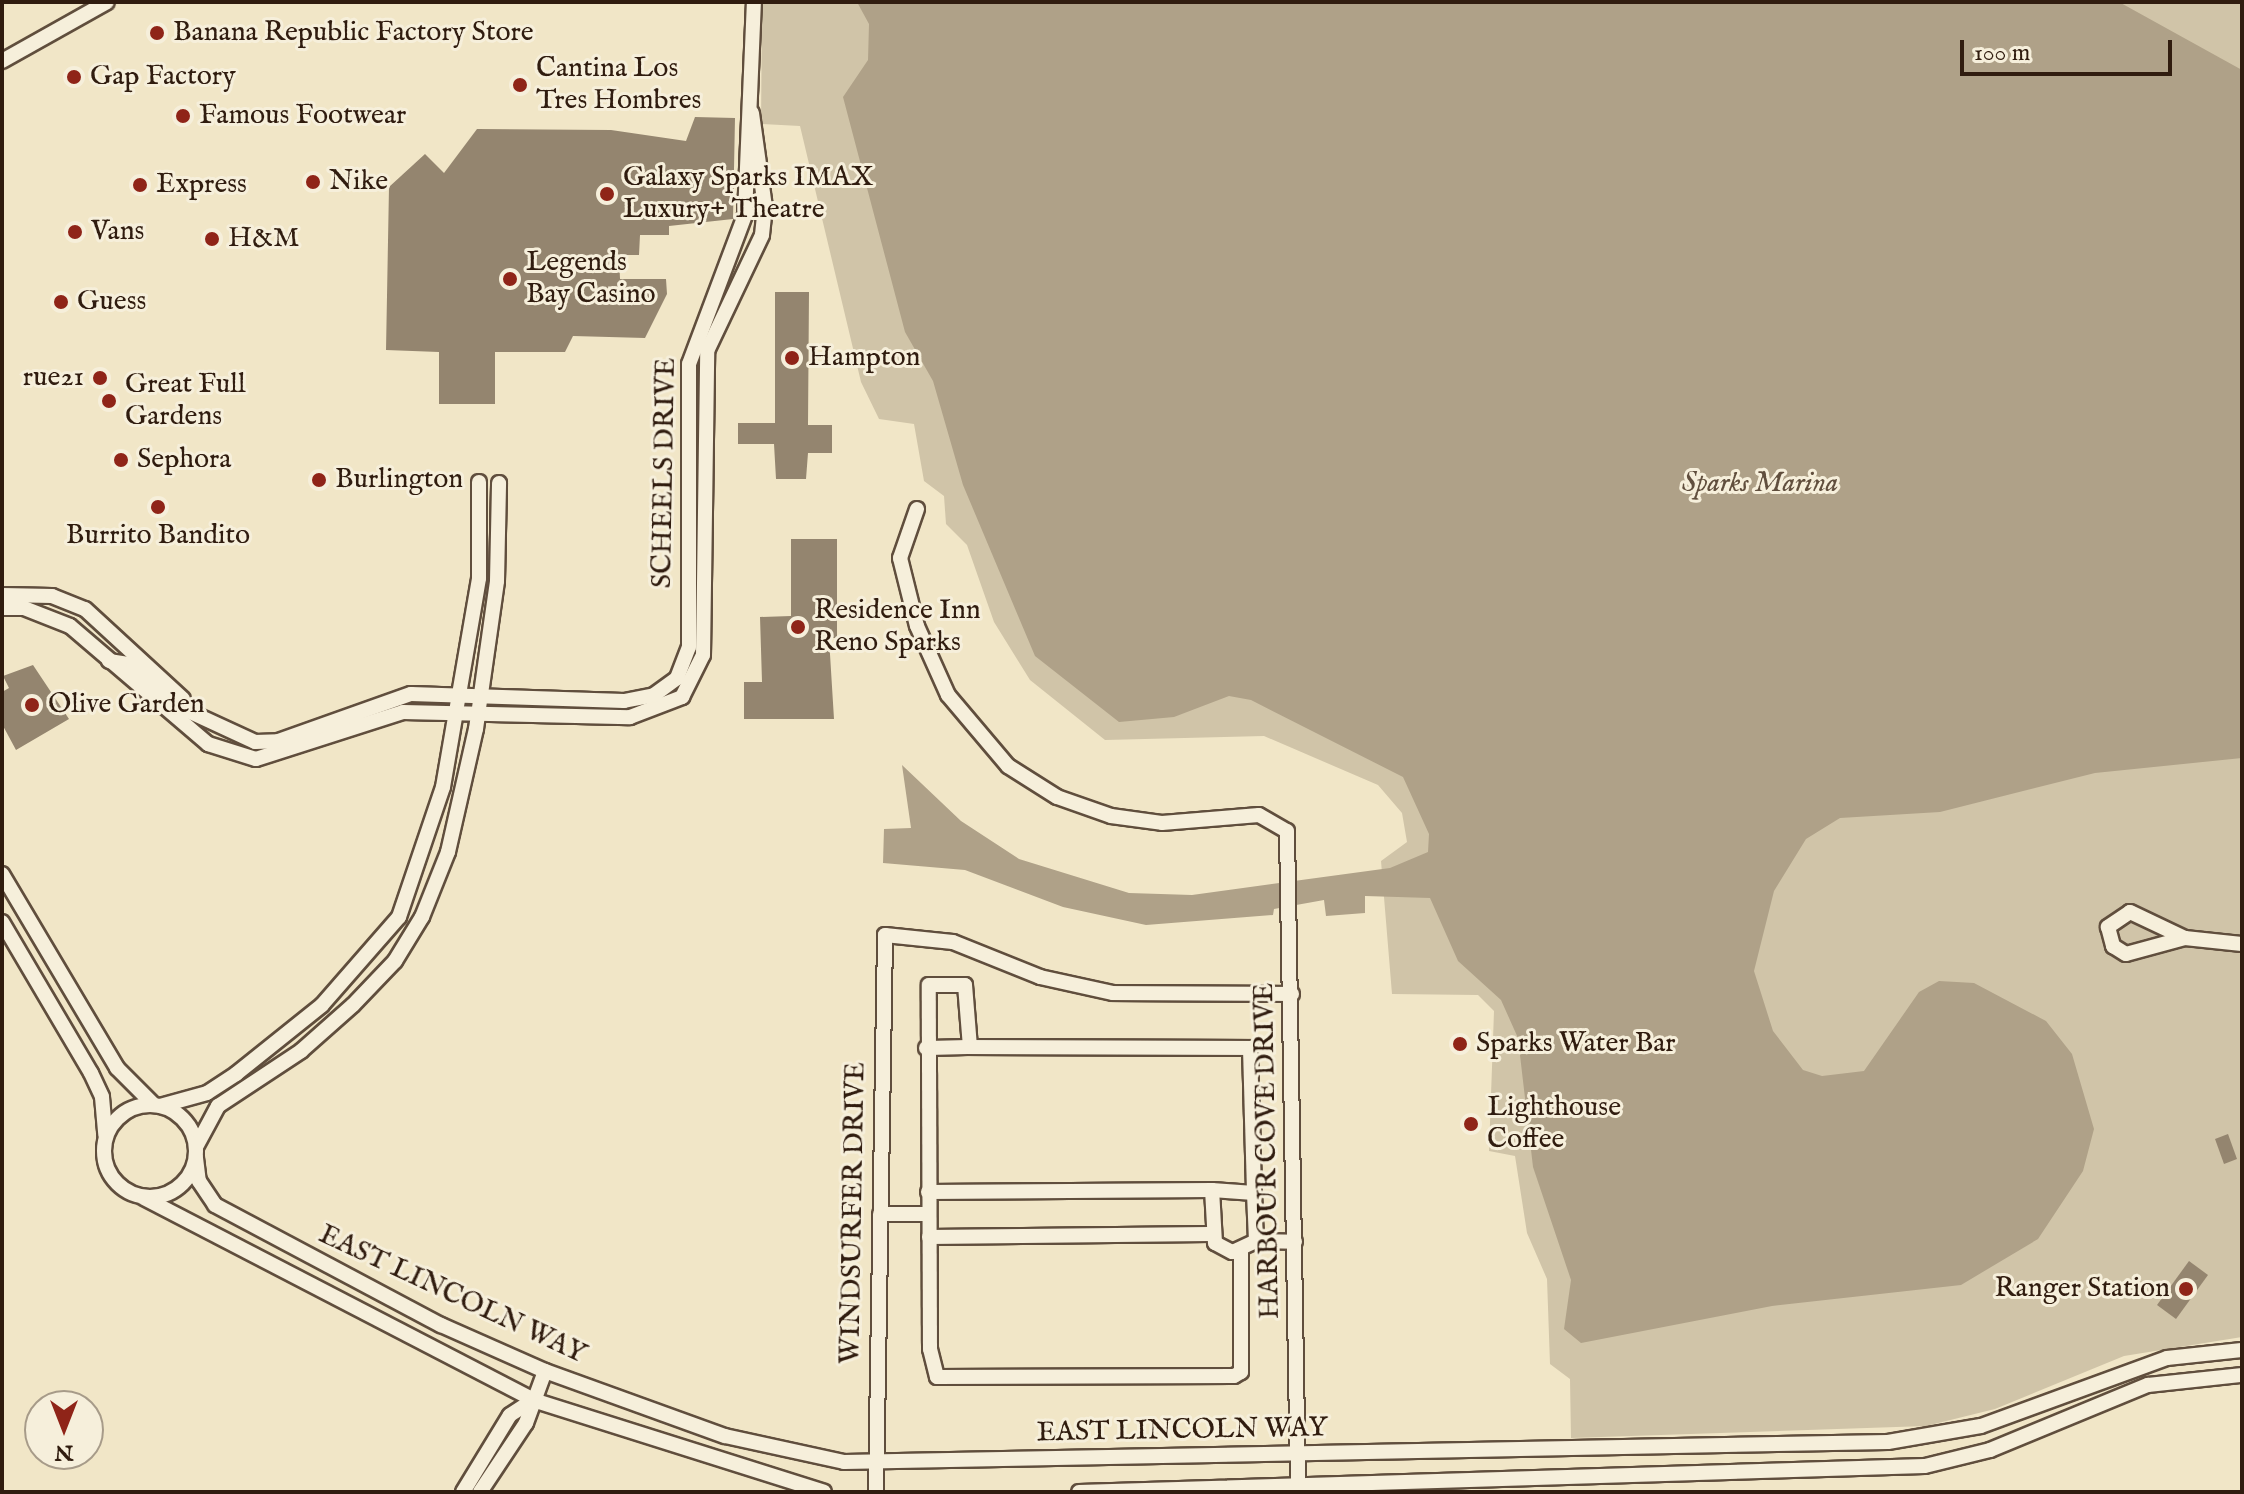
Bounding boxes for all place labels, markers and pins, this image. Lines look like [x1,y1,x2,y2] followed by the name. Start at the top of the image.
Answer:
[173,16,534,50] place label: Banana Republic Factory Store
[148,24,166,42] marker: Banana Republic Factory Store
[536,52,701,118] place label: Cantina Los Tres Hombres
[90,60,236,94] place label: Gap Factory
[65,68,83,86] marker: Gap Factory
[511,76,529,94] marker: Cantina Los Tres Hombres
[199,99,406,133] place label: Famous Footwear
[174,107,192,125] marker: Famous Footwear
[623,161,873,227] place label: Galaxy Sparks IMAX Luxury+ Theatre
[329,165,388,199] place label: Nike
[156,168,247,202] place label: Express
[304,173,322,191] marker: Nike
[131,176,149,194] marker: Express
[598,185,616,203] marker: Galaxy Sparks IMAX Luxury+ Theatre
[91,215,144,249] place label: Vans
[228,222,299,256] place label: H&M
[66,223,84,241] marker: Vans
[203,230,221,248] marker: H&M
[526,246,656,312] place label: Legends Bay Casino
[501,270,519,288] marker: Legends Bay Casino
[77,285,146,319] place label: Guess
[52,293,70,311] marker: Guess
[808,341,920,375] place label: Hampton
[783,349,801,367] marker: Hampton
[23,361,84,395] place label: rue21
[125,368,246,434] place label: Great Full Gardens
[91,369,109,387] marker: rue21
[100,392,118,410] marker: Great Full Gardens
[137,443,231,477] place label: Sephora
[112,451,130,469] marker: Sephora
[335,463,463,497] place label: Burlington
[310,471,328,489] marker: Burlington
[149,498,167,516] marker: Burrito Bandito
[66,519,250,553] place label: Burrito Bandito
[814,594,981,660] place label: Residence Inn Reno Sparks
[789,618,807,636] marker: Residence Inn Reno Sparks
[48,688,205,722] place label: Olive Garden
[23,696,41,714] marker: Olive Garden
[1476,1027,1676,1061] place label: Sparks Water Bar
[1451,1035,1469,1053] marker: Sparks Water Bar
[1487,1091,1621,1157] place label: Lighthouse Coffee
[1462,1115,1480,1133] marker: Lighthouse Coffee
[1994,1272,2170,1306] place label: Ranger Station
[2177,1280,2195,1298] marker: Ranger Station

